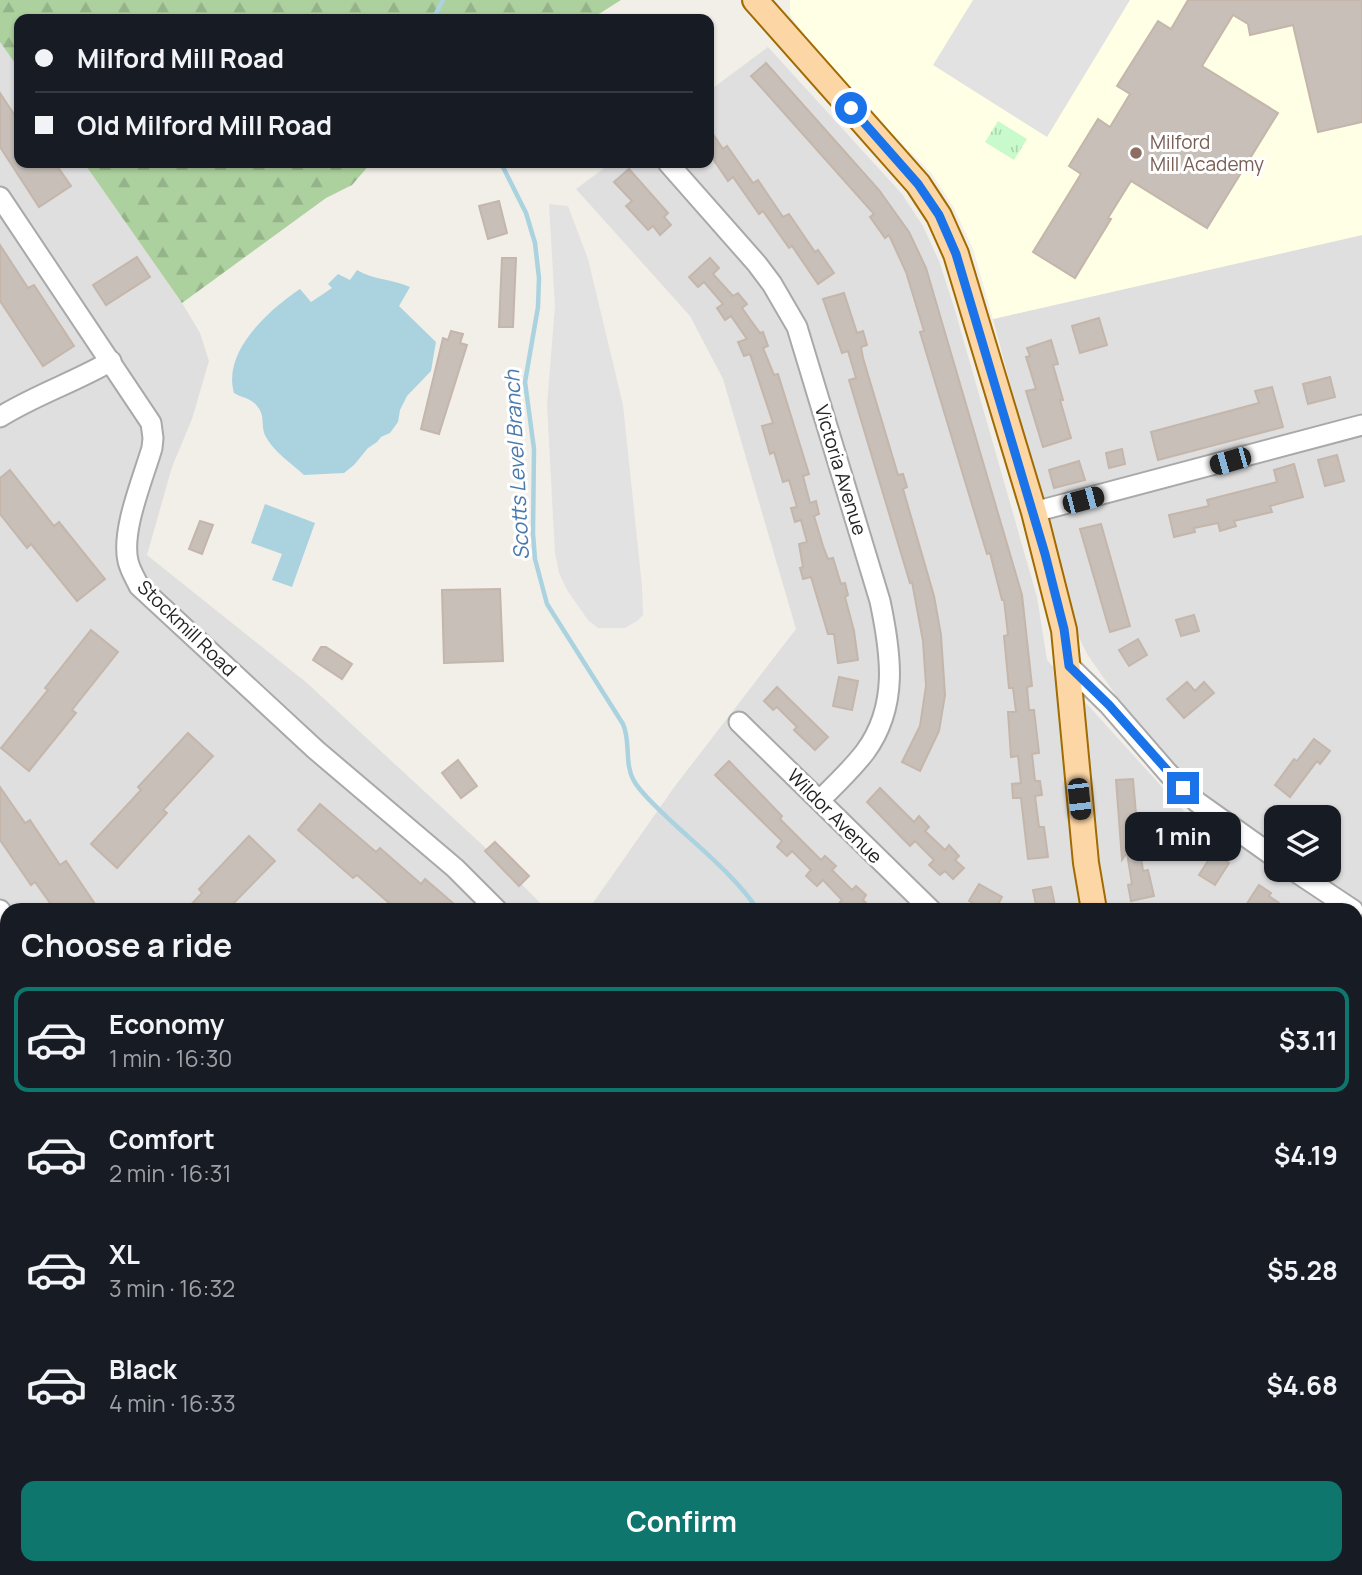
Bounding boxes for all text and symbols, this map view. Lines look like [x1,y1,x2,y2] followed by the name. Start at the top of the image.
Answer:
[77,40,284,76] text: Milford Mill Road
[835,92,867,124] route start
[77,107,332,143] text: Old Milford Mill Road
[1150,129,1264,177] place label: Milford Mill Academy
[1128,145,1144,161] marker: Milford Mill Academy
[497,368,535,561] water label: Scotts Level Branch
[809,402,873,538] street label: Victoria Avenue
[1207,445,1254,477] car
[1060,484,1107,516] car
[132,574,242,682] street label: Stockmill Road
[782,763,888,869] street label: Wildor Avenue
[1167,772,1199,804] route end
[1067,777,1092,821] car
[1264,805,1341,882] map controls
[1264,805,1341,882] button: layers
[1125,812,1241,862] callout: 1 min
[1155,820,1211,852] text: 1 min
[21,923,232,967] text: Choose a ride
[109,1006,224,1042] text: Economy
[25,1008,88,1071] icon: car
[1279,1022,1338,1058] text: $3.11
[109,1042,232,1074] text: 1 min · 16:30
[109,1121,215,1157] text: Comfort
[25,1123,88,1186] icon: car
[1274,1137,1338,1173] text: $4.19
[109,1157,231,1189] text: 2 min · 16:31
[109,1236,140,1272] text: XL
[25,1238,88,1301] icon: car
[1267,1252,1338,1288] text: $5.28
[109,1272,235,1304] text: 3 min · 16:32
[109,1351,177,1387] text: Black
[25,1353,88,1416] icon: car
[1266,1367,1338,1403] text: $4.68
[109,1387,236,1419] text: 4 min · 16:33
[21,1481,1342,1561] button: Confirm

